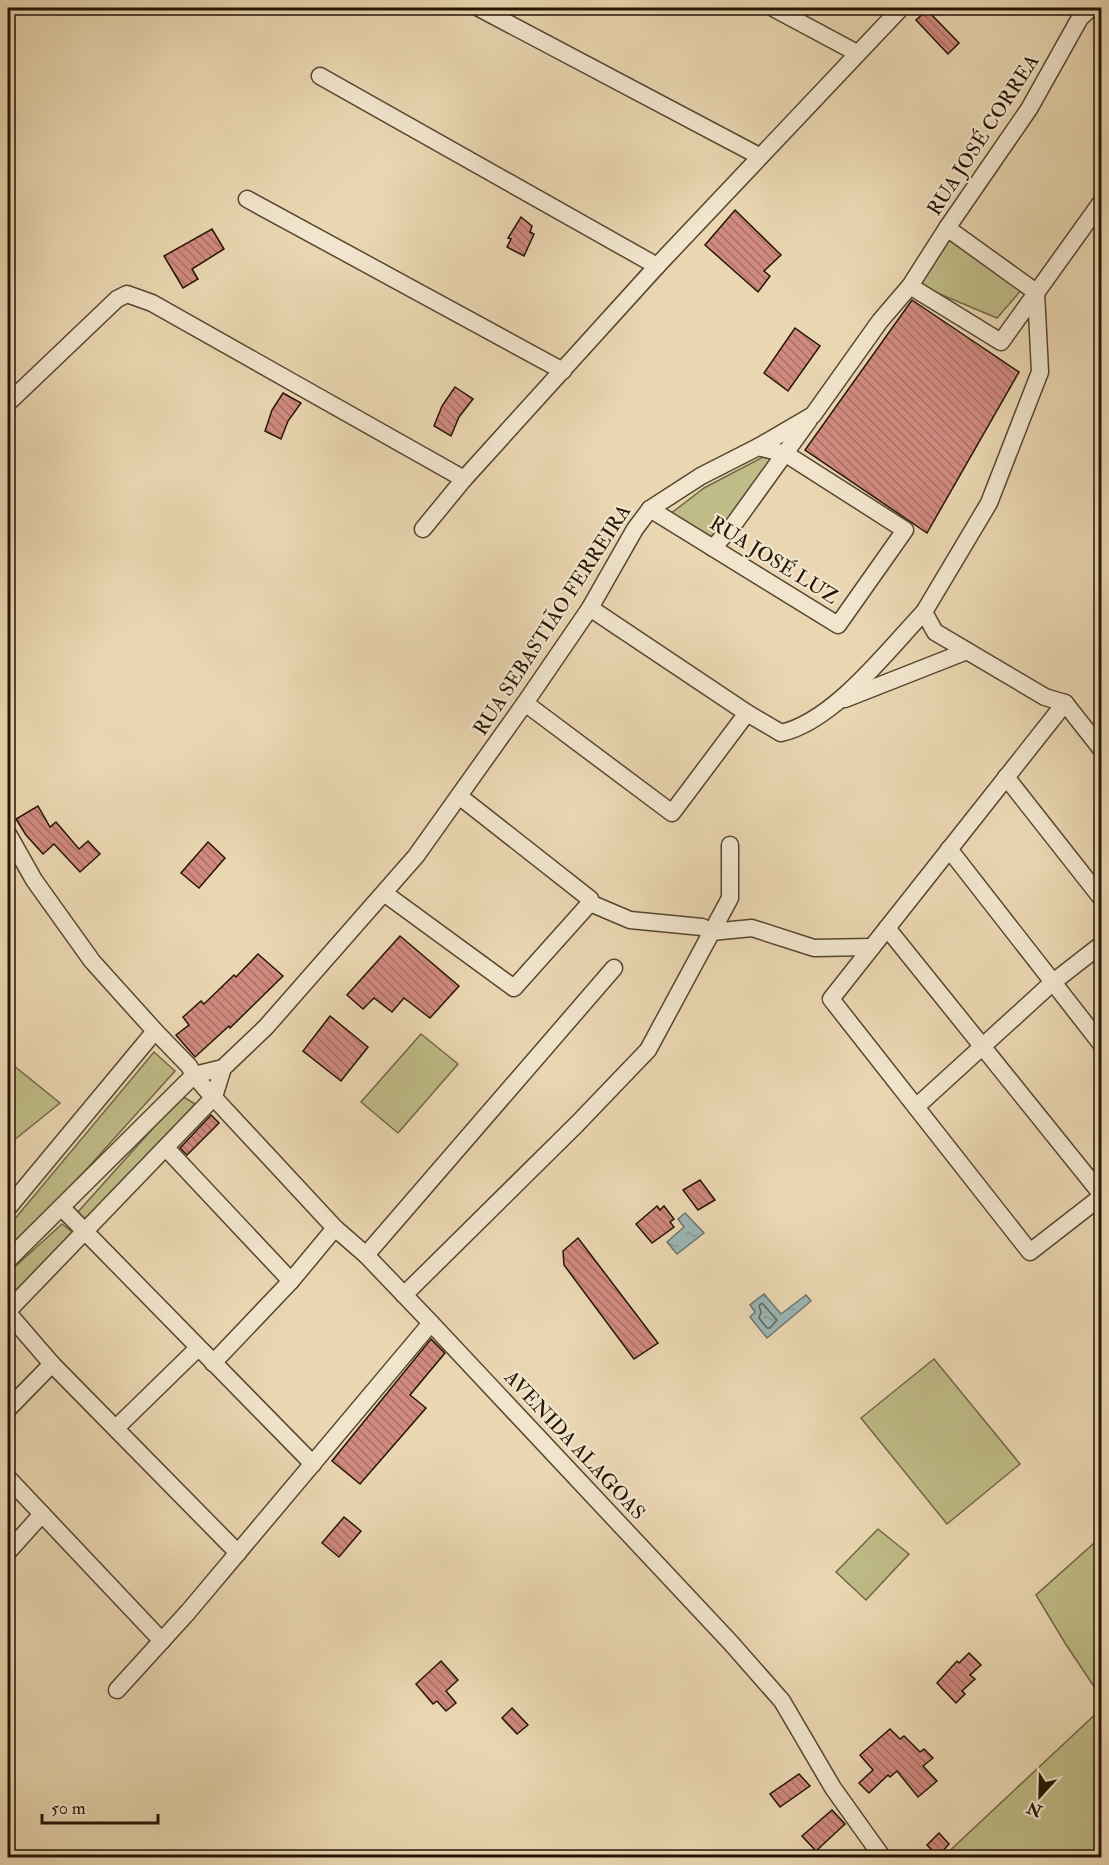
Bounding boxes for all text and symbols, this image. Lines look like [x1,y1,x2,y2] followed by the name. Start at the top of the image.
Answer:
[921,49,1045,220] street label: RUA JOSÉ CORREA
[467,499,636,740] street label: RUA SEBASTIÃO FERREIRA
[705,510,843,610] street label: RUA JOSÉ LUZ
[498,1364,651,1525] street label: AVENIDA ALAGOAS
[1010,1766,1070,1826] north arrow
[42,1787,158,1825] scale bar
[51,1797,86,1820] text: 50 m
[1024,1797,1046,1821] text: N

